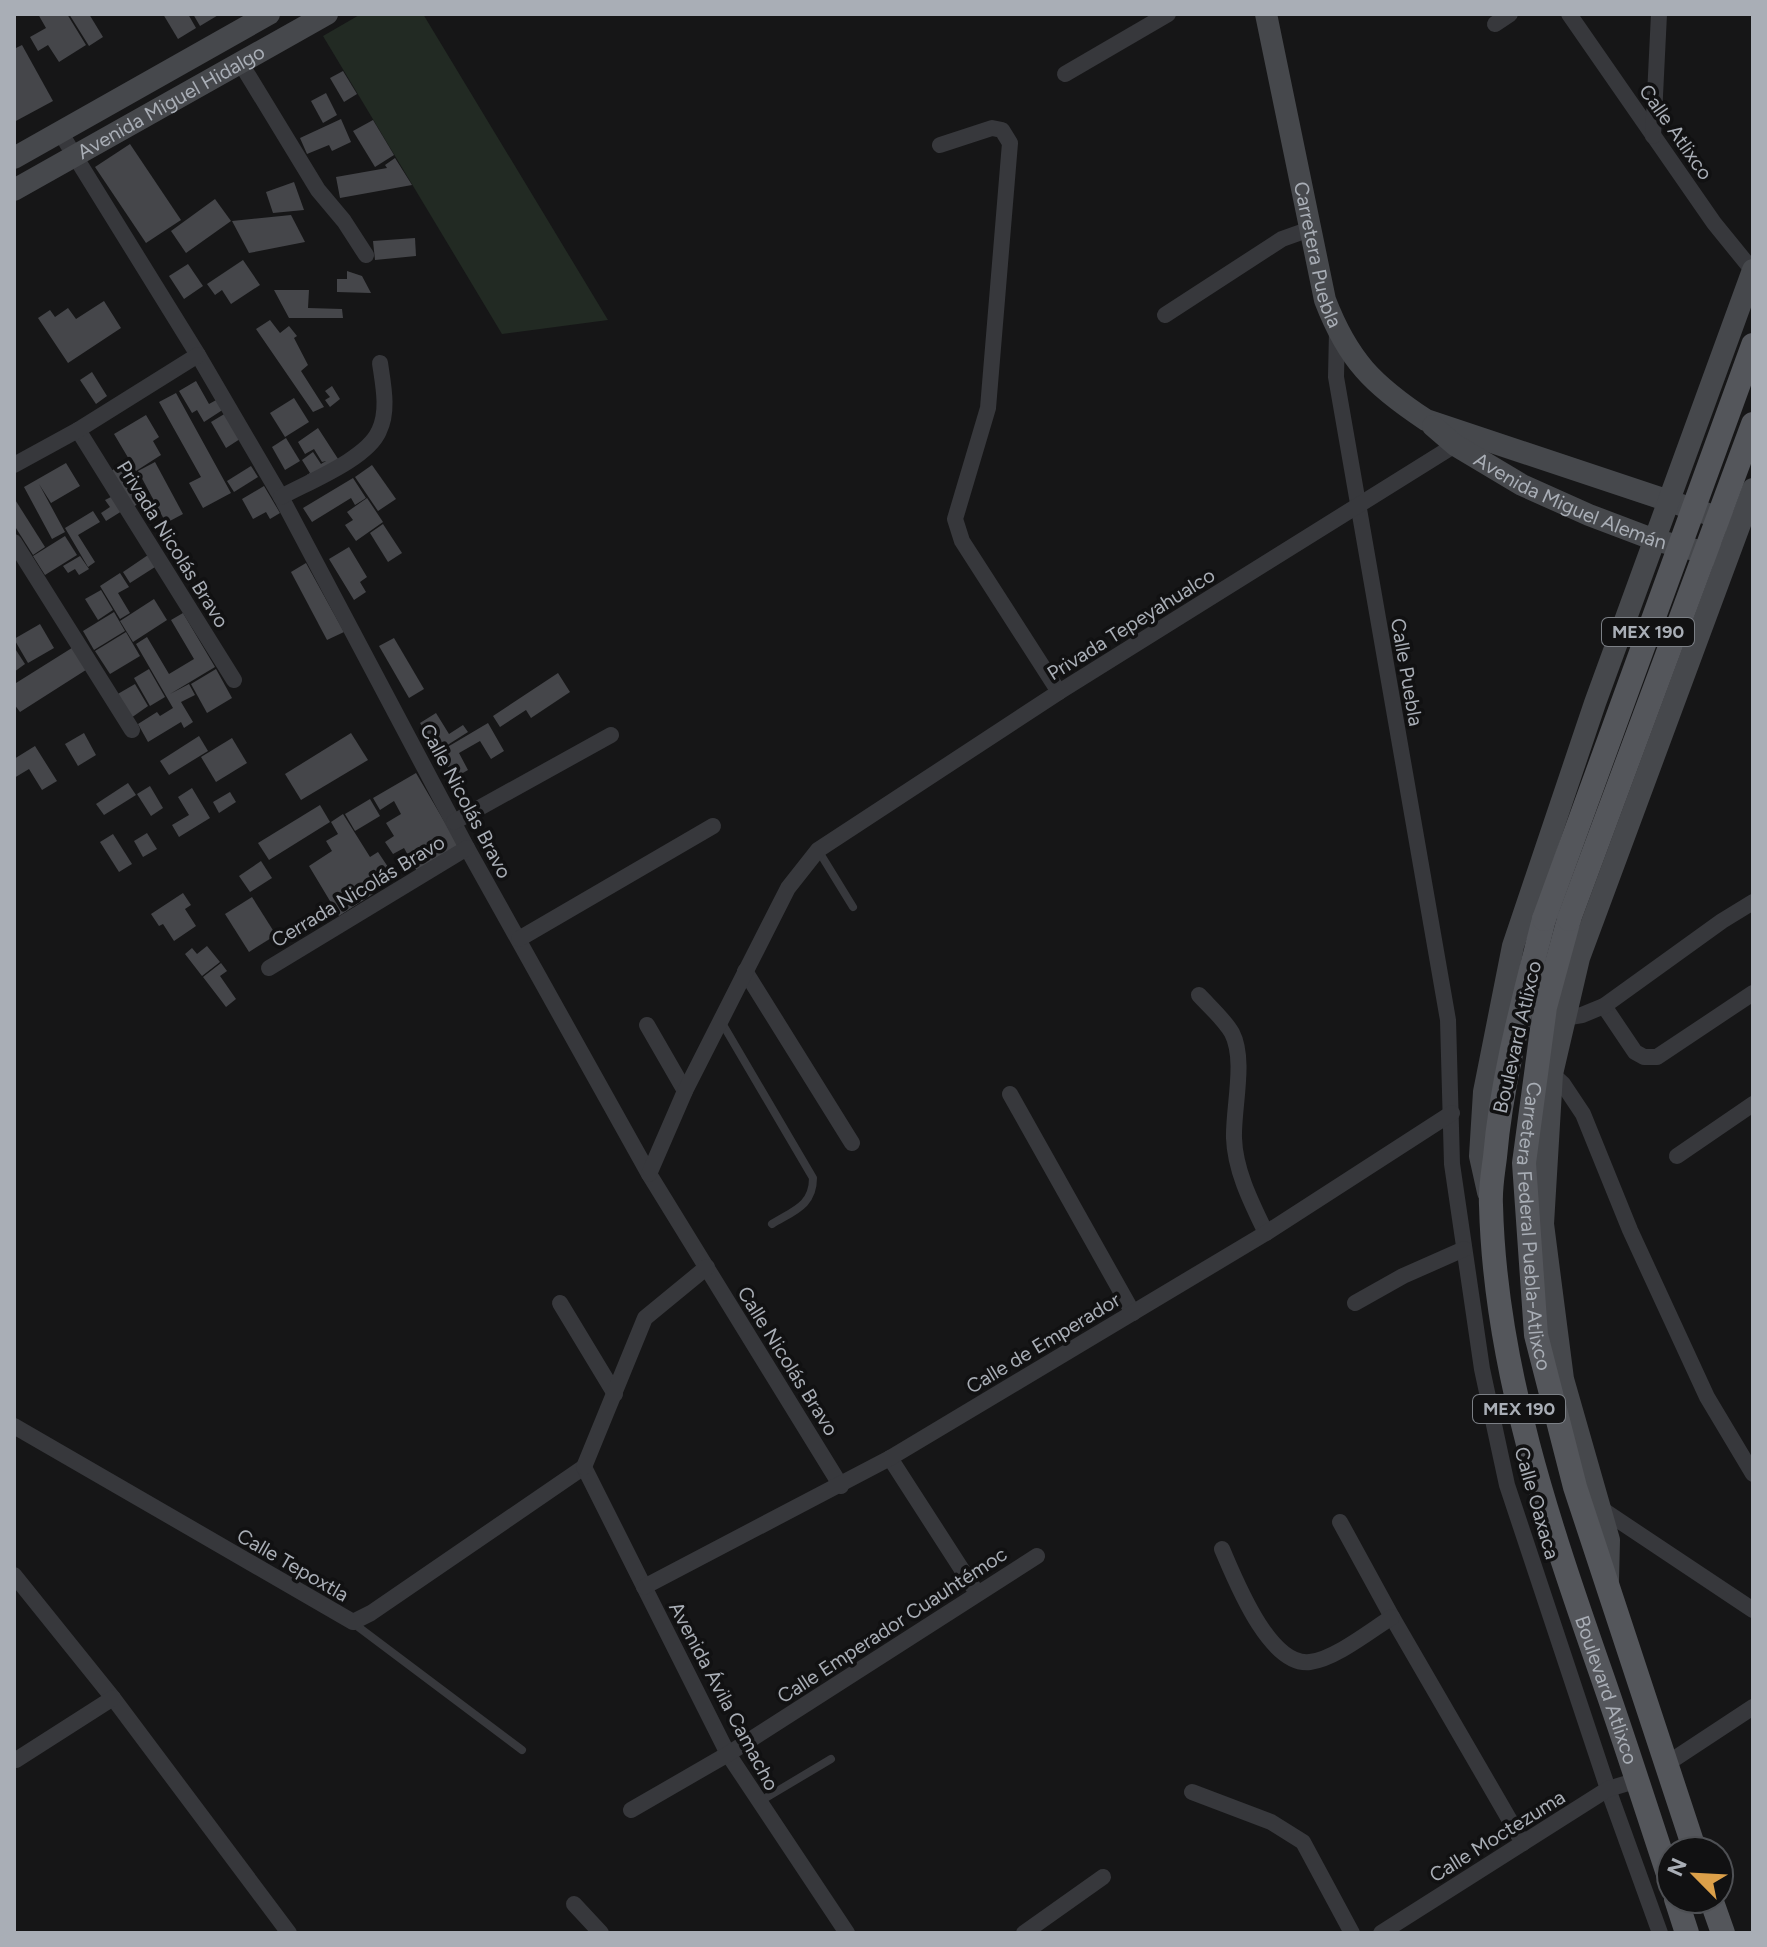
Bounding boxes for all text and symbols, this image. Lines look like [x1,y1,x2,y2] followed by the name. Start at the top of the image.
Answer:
[73,40,269,164] street label: Avenida Miguel Hidalgo
[1634,80,1718,184] street label: Calle Atlixco
[1289,179,1347,331] street label: Carretera Puebla
[1470,447,1669,554] street label: Avenida Miguel Alemán
[112,456,234,632] street label: Privada Nicolás Bravo
[1043,563,1219,685] street label: Privada Tepeyahualco
[1386,616,1428,728] street label: Calle Puebla
[1602,618,1694,646] road number: MEX 190
[415,720,517,882] street label: Calle Nicolás Bravo
[267,830,449,952] street label: Cerrada Nicolás Bravo
[1488,958,1546,1116] street label: Boulevard Atlixco
[1512,1080,1557,1373] street label: Carretera Federal Puebla-Atlixco
[732,1282,844,1440] street label: Calle Nicolás Bravo
[962,1287,1125,1398] street label: Calle de Emperador
[1473,1395,1565,1423] road number: MEX 190
[1510,1444,1564,1562] street label: Calle Oaxaca
[233,1523,353,1607] street label: Calle Tepoxtla
[773,1542,1011,1708] street label: Calle Emperador Cuauhtémoc
[664,1597,784,1795] street label: Avenida Ávila Camacho
[1570,1612,1643,1767] street label: Boulevard Atlixco
[1425,1785,1569,1887] street label: Calle Moctezuma
[1655,1835,1735,1915] north arrow
[1661,1854,1693,1880] text: N

